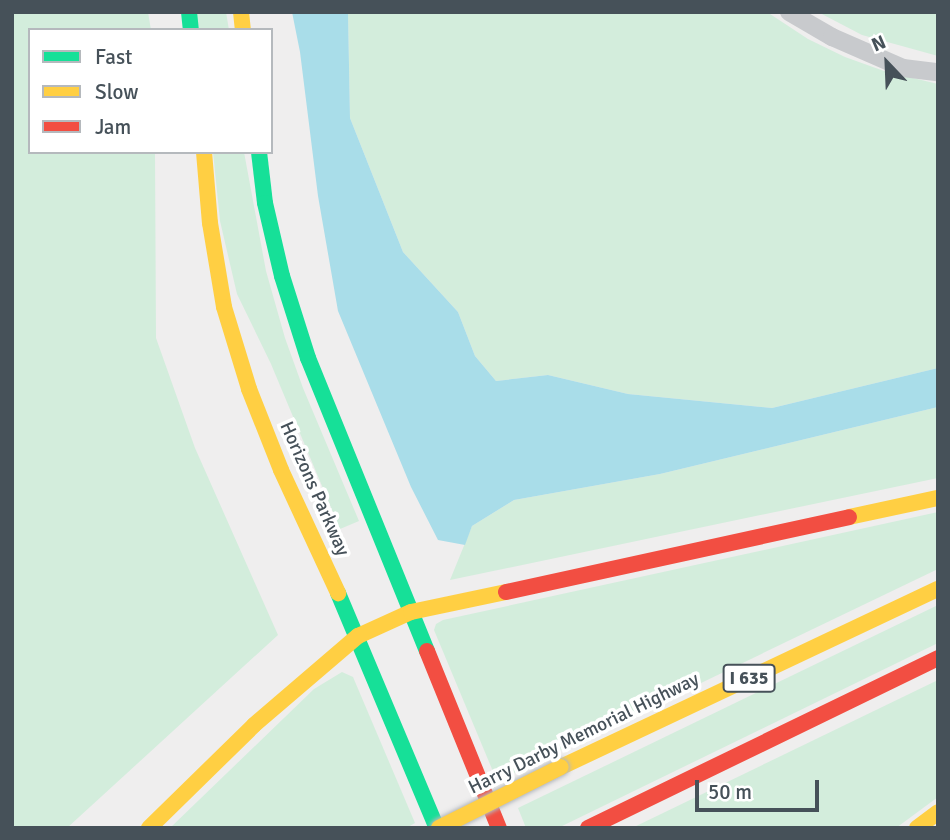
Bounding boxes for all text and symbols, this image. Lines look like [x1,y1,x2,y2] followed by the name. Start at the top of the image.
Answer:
[28,28,273,154] legend
[852,28,922,98] north arrow
[868,30,890,57] text: N
[95,44,132,70] text: Fast
[95,79,139,105] text: Slow
[95,114,131,140] text: Jam
[274,418,354,560] street label: Horizons Parkway
[721,664,777,692] road number: I 635
[465,668,703,800] street label: Harry Darby Memorial Highway
[698,766,822,810] scale bar
[708,779,752,805] text: 50 m

